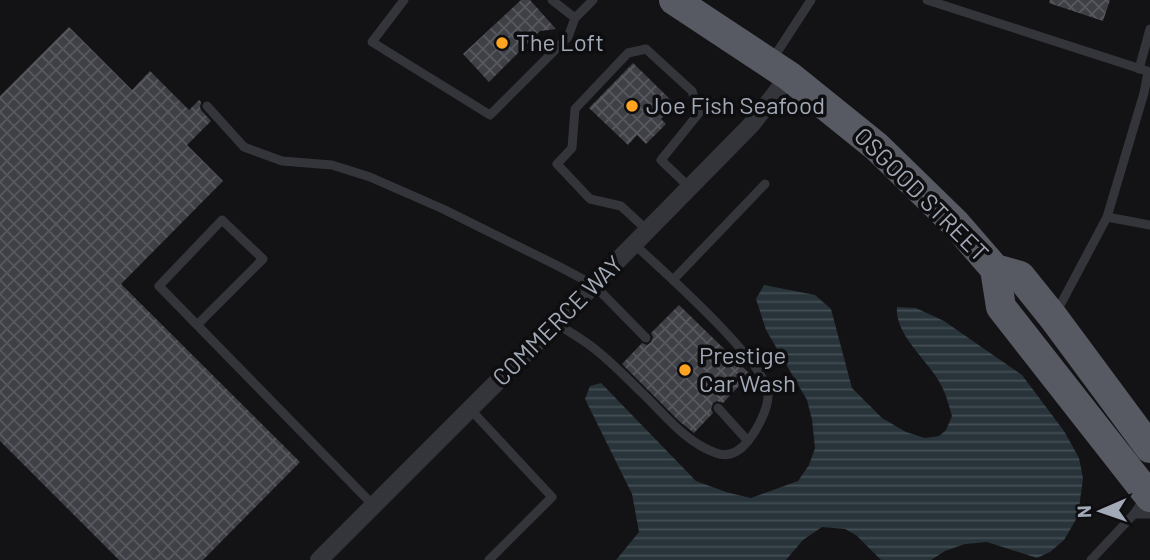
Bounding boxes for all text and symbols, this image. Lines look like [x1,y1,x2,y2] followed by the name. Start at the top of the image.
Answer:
[516,27,604,56] place label: The Loft
[494,35,510,51] marker: The Loft
[646,90,825,119] place label: Joe Fish Seafood
[624,98,640,114] marker: Joe Fish Seafood
[849,121,995,267] street label: OSGOOD STREET
[486,249,628,391] street label: COMMERCE WAY
[699,340,796,397] place label: Prestige Car Wash
[677,362,693,378] marker: Prestige Car Wash
[1066,476,1136,546] north arrow
[1072,505,1095,518] text: N

